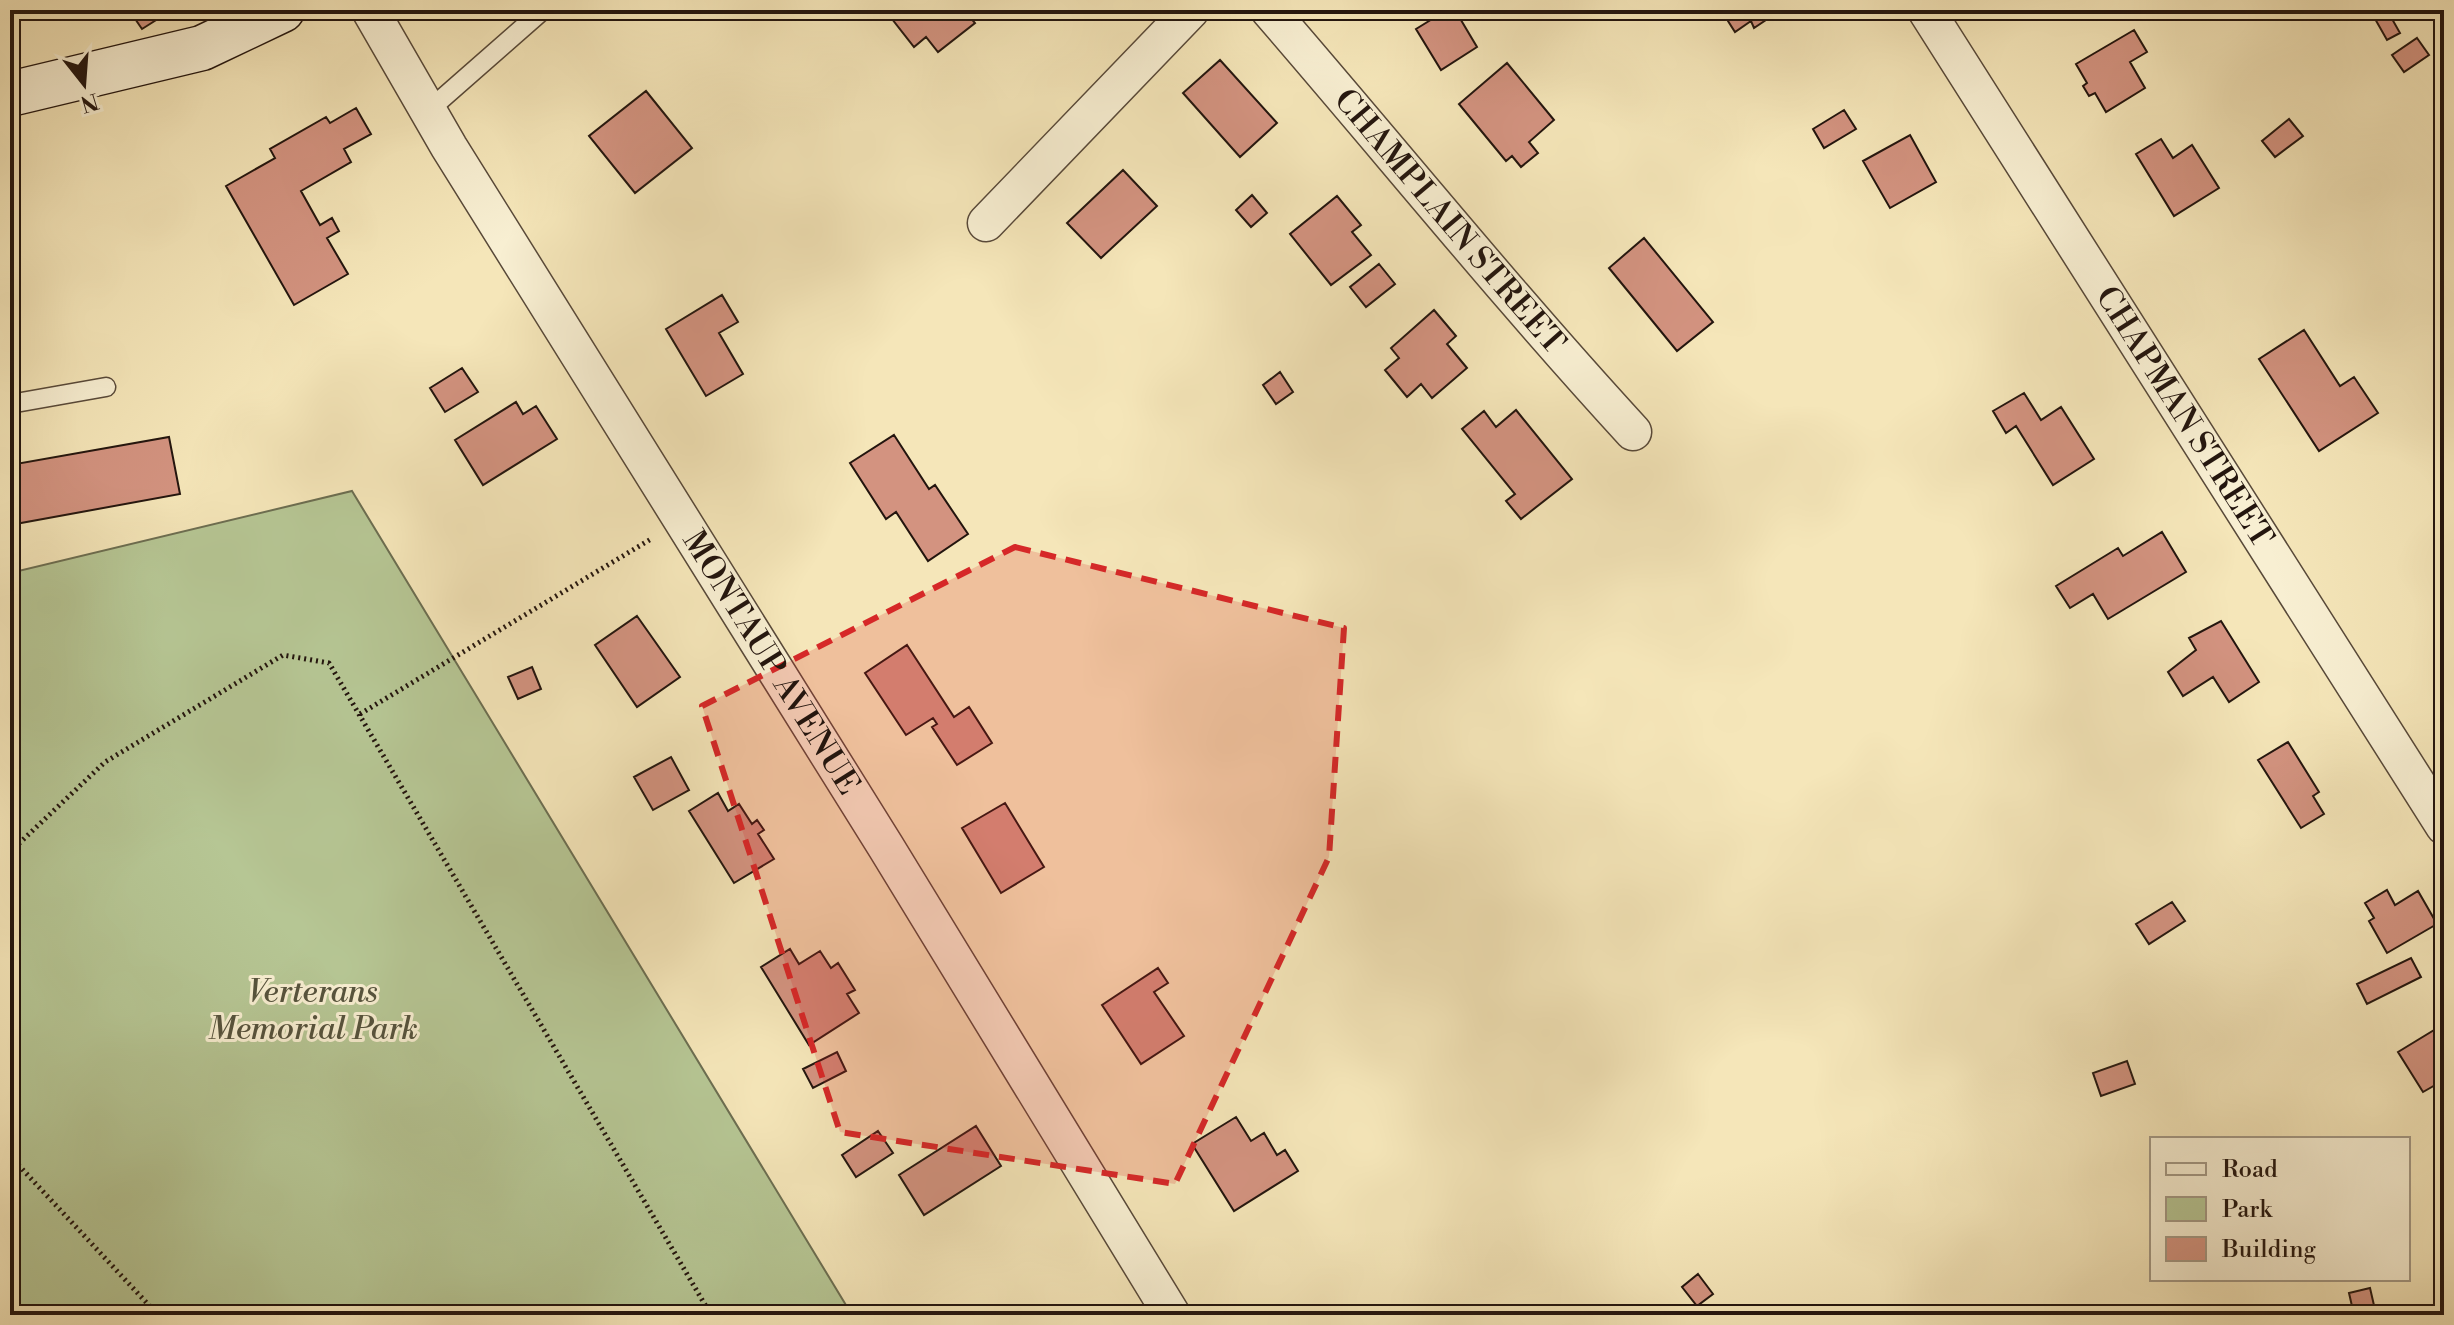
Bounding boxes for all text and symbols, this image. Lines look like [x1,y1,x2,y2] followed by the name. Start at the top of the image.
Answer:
[44,44,124,124] north arrow
[1325,81,1574,362] street label: CHAMPLAIN STREET
[77,86,102,117] text: N
[2087,279,2282,555] street label: CHAPMAN STREET
[673,523,868,802] street label: MONTAUP AVENUE
[208,972,418,1049] park label: Verterans Memorial Park
[2150,1137,2410,1281] legend
[2222,1155,2278,1185] text: Road
[2222,1195,2273,1225] text: Park
[2221,1235,2316,1265] text: Building

